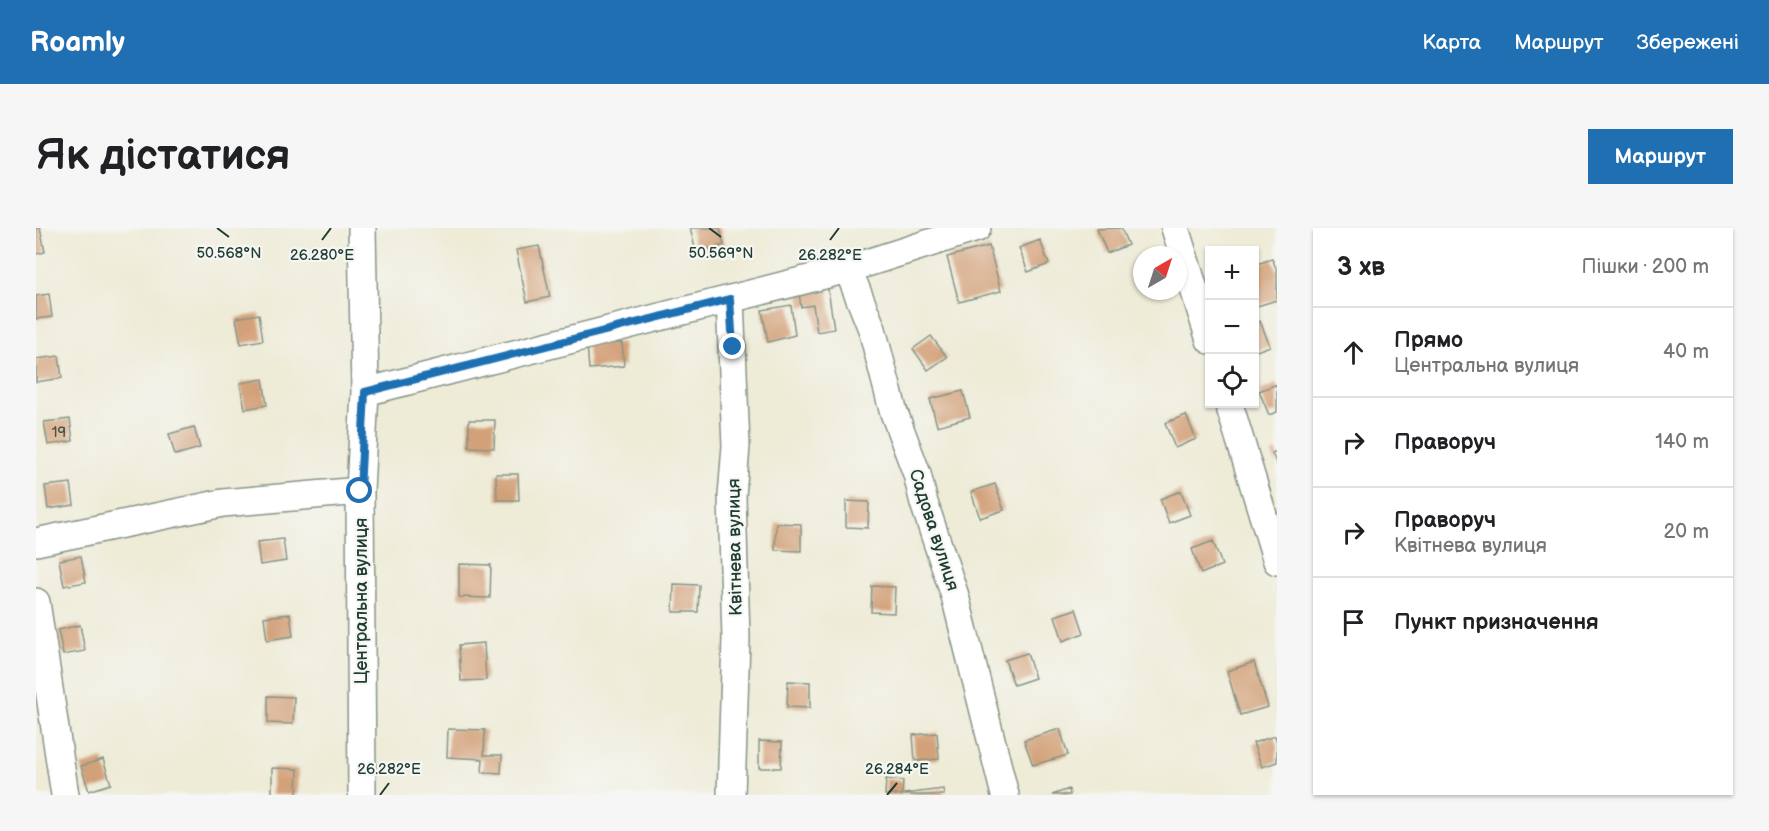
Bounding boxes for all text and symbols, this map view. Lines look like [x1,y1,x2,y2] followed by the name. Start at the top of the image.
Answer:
[30,26,125,59] text: Roamly
[1422,30,1481,55] text: Карта
[1514,30,1604,55] text: Маршрут
[1637,30,1739,55] text: Збережені
[1588,129,1733,184] button: Маршрут
[36,131,290,182] text: Як дістатися
[196,244,262,263] text: 50.568°N
[689,244,753,263] text: 50.569°N
[290,246,354,265] text: 26.280°E
[798,246,862,265] text: 26.282°E
[1133,246,1187,300] north arrow
[1205,246,1259,408] map controls
[1205,246,1259,300] button: +
[1337,252,1385,283] text: 3 хв
[1582,255,1709,279] text: Пішки · 200 m
[1205,300,1259,354] button: −
[1394,327,1463,354] text: Прямо
[719,333,745,359] route end
[1337,336,1370,369] icon: ahead
[1663,340,1709,364] text: 40 m
[1205,354,1259,408] button: locate
[1394,354,1579,378] text: Центральна вулиця
[52,423,66,442] house number: 19
[1337,426,1370,459] icon: right
[1394,429,1496,456] text: Праворуч
[1655,430,1709,454] text: 140 m
[904,467,964,593] street label: Садова вулиця
[346,477,372,503] route start
[723,478,747,616] street label: Квітнева вулиця
[1394,507,1496,534] text: Праворуч
[1337,516,1370,549] icon: right
[351,518,372,684] street label: Центральна вулиця
[1664,520,1709,544] text: 20 m
[1394,534,1547,558] text: Квітнева вулиця
[1337,606,1370,639] icon: arrive
[1394,609,1599,636] text: Пункт призначення
[357,760,421,779] text: 26.282°E
[865,760,929,779] text: 26.284°E

